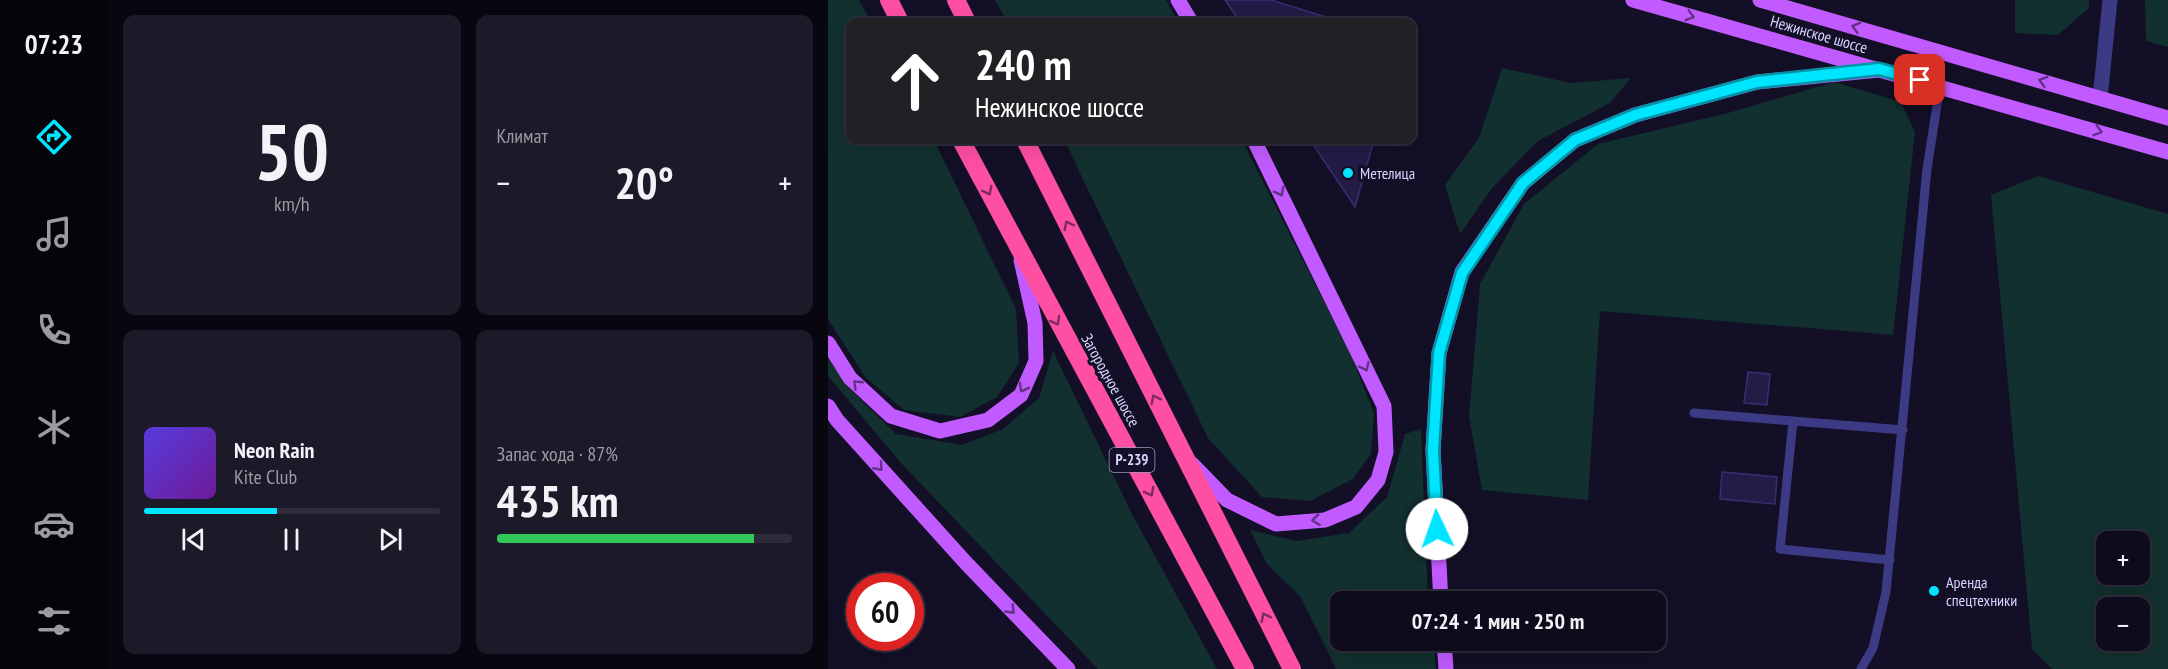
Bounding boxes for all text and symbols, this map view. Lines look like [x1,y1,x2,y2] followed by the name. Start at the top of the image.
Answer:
[1684,9,1694,21] one-way arrow
[1768,11,1870,57] street label: Нежинское шоссе
[1851,22,1861,35] one-way arrow
[25,27,83,61] text: 07:23
[975,37,1072,92] text: 240 m
[876,42,954,120] icon: ahead
[1894,54,1945,105] pin
[1903,63,1936,96] icon: arrive
[2038,76,2048,89] one-way arrow
[975,90,1144,124] text: Нежинское шоссе
[254,101,329,202] text: 50
[33,116,75,158] icon: directions
[497,123,548,149] text: Климат
[2092,124,2102,136] one-way arrow
[615,153,674,211] text: 20°
[497,161,510,204] text: −
[778,161,792,204] text: +
[1360,163,1415,183] place label: Метелица
[1341,166,1355,180] marker: Метелица
[981,185,992,196] one-way arrow
[1273,185,1284,196] one-way arrow
[274,191,309,217] text: km/h
[33,213,75,255] icon: music
[1063,220,1075,231] one-way arrow
[33,309,75,351] icon: phone
[1049,315,1060,325] one-way arrow
[1077,330,1145,430] street label: Загородное шоссе
[1358,361,1370,372] one-way arrow
[854,380,864,391] one-way arrow
[1019,382,1030,392] one-way arrow
[1150,395,1162,406] one-way arrow
[33,406,75,448] icon: climate
[234,436,314,464] text: Neon Rain
[497,441,618,467] text: Запас хода · 87%
[1110,448,1154,472] road number: Р-239
[872,460,883,470] one-way arrow
[234,464,297,490] text: Kite Club
[497,471,619,529] text: 435 km
[1142,486,1154,496] one-way arrow
[1405,497,1469,561] position arrow
[33,503,75,545] icon: car
[1312,514,1321,526] one-way arrow
[177,523,210,556] icon: previous
[275,523,308,556] icon: pause
[374,523,407,556] icon: next
[2096,531,2150,651] map controls
[2096,531,2150,585] button: +
[1946,572,2017,610] place label: Аренда спецтехники
[846,573,924,651] speed limit sign: 60
[1927,584,1941,598] marker: Аренда спецтехники
[2096,597,2150,651] button: −
[33,600,75,642] icon: filters
[1004,603,1015,614] one-way arrow
[1412,607,1584,635] text: 07:24 · 1 мин · 250 m
[1261,613,1272,623] one-way arrow

